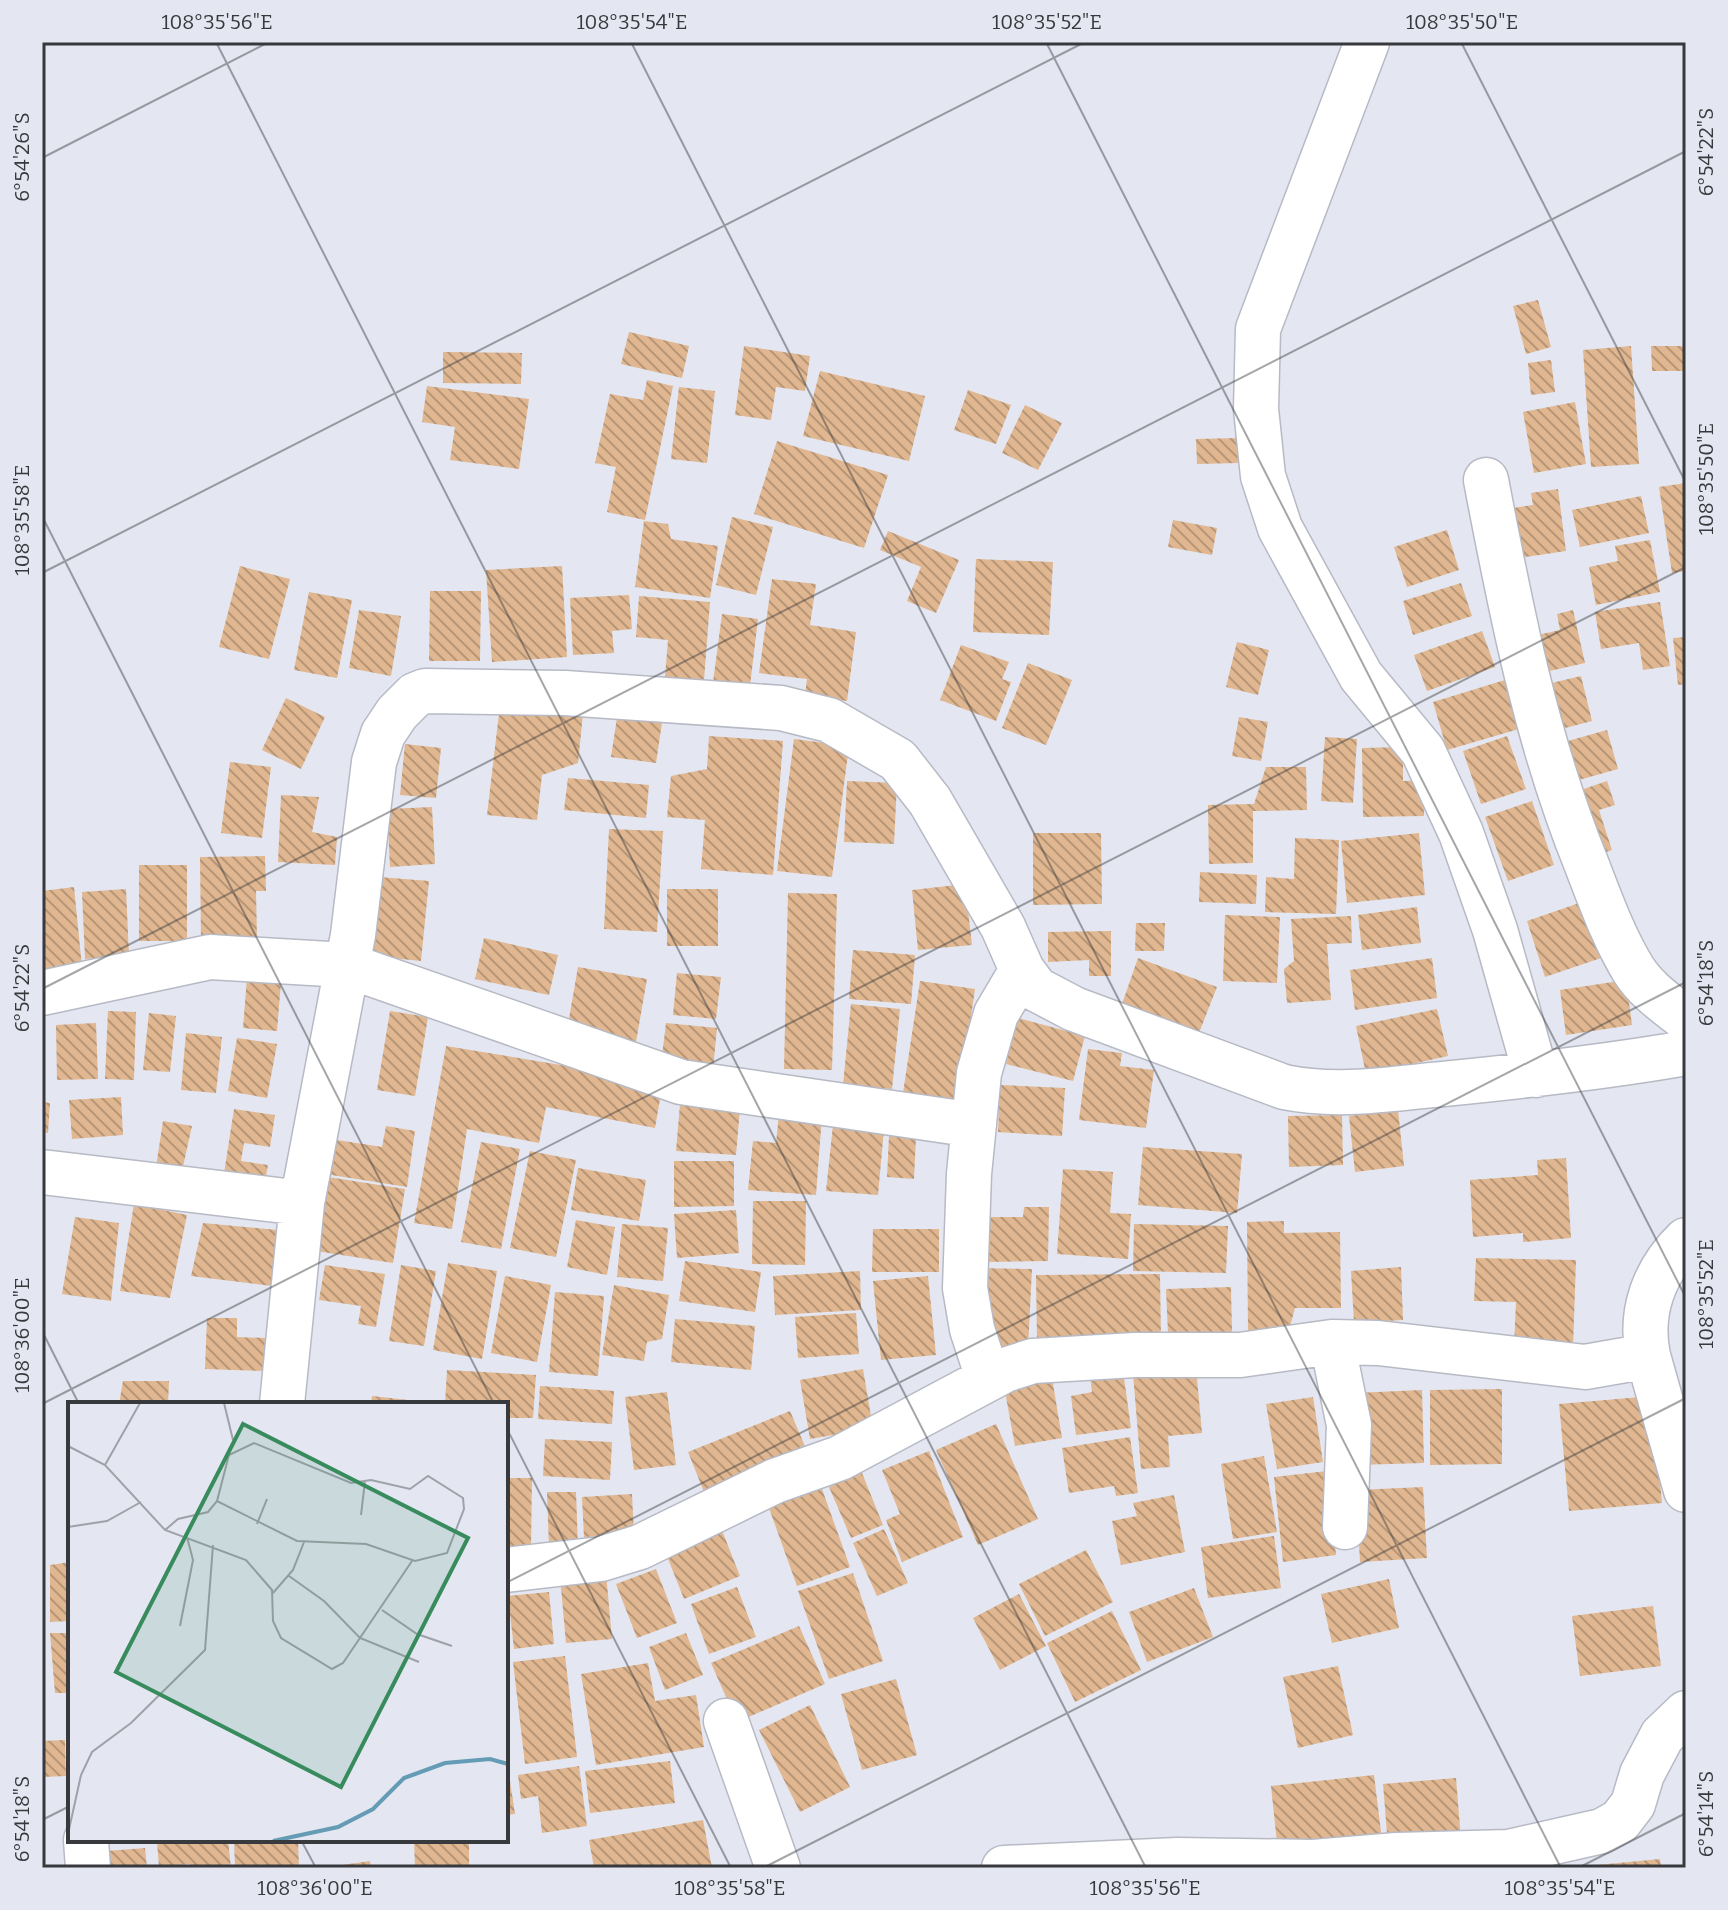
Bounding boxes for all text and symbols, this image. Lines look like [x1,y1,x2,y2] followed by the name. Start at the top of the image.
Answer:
[161,10,273,34] text: 108°35'56"E
[576,10,688,34] text: 108°35'54"E
[992,10,1102,34] text: 108°35'52"E
[1406,10,1518,34] text: 108°35'50"E
[1694,108,1718,196] text: 6°54'22"S
[10,112,34,202] text: 6°54'26"S
[1694,423,1718,535] text: 108°35'50"E
[10,465,34,575] text: 108°35'58"E
[1694,940,1718,1026] text: 6°54'18"S
[10,944,34,1032] text: 6°54'22"S
[1694,1239,1718,1349] text: 108°35'52"E
[10,1277,34,1393] text: 108°36'00"E
[68,1402,508,1842] inset map
[1694,1771,1718,1857] text: 6°54'14"S
[10,1776,34,1862] text: 6°54'18"S
[257,1876,373,1900] text: 108°36'00"E
[675,1876,785,1900] text: 108°35'58"E
[1089,1876,1201,1900] text: 108°35'56"E
[1504,1876,1616,1900] text: 108°35'54"E

